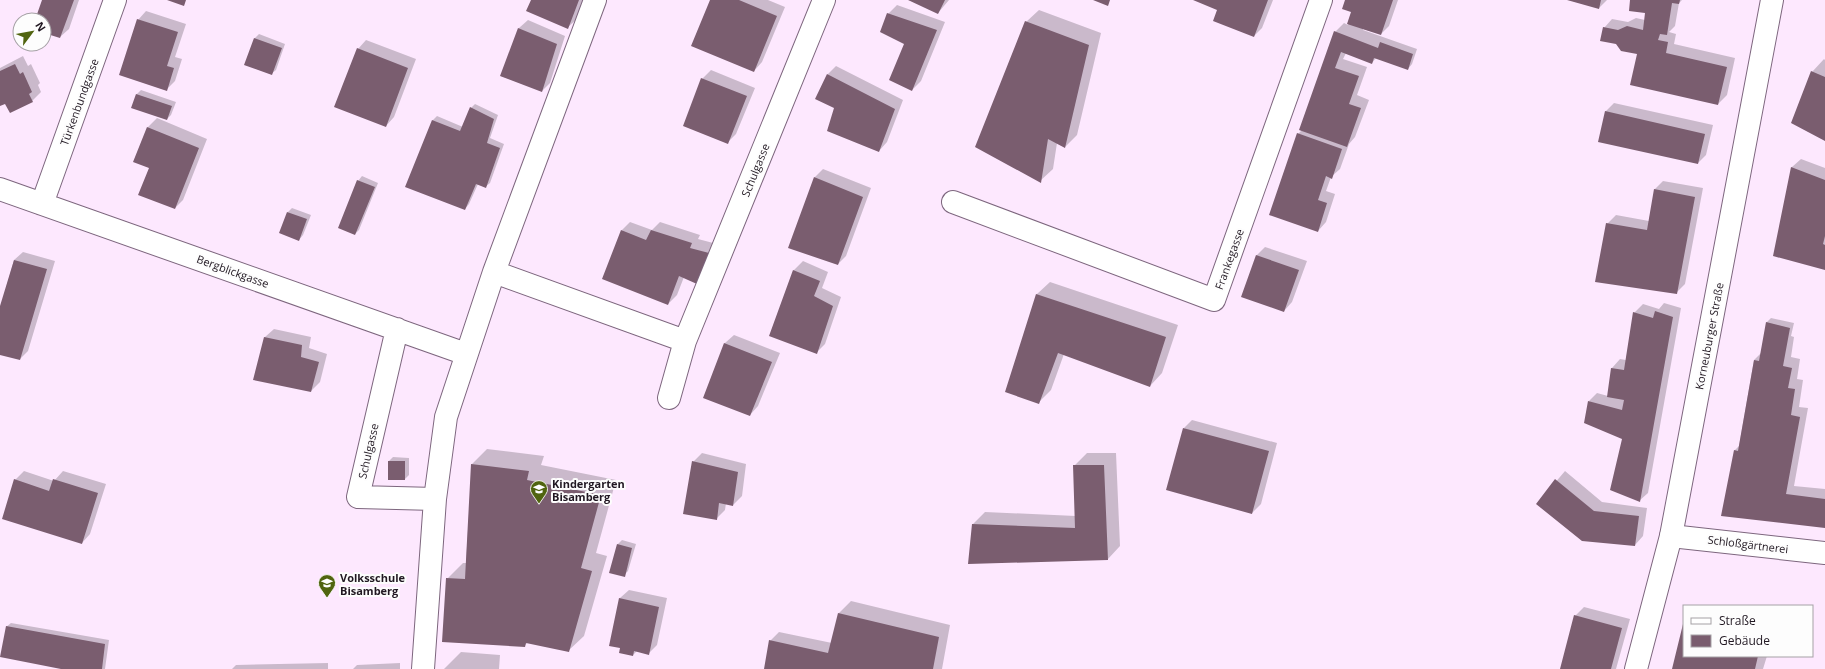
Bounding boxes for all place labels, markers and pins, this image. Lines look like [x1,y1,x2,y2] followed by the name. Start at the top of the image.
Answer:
[552,476,625,504] place label: Kindergarten Bisamberg
[529,479,549,504] school or university icon: Kindergarten Bisamberg
[340,570,406,598] place label: Volksschule Bisamberg
[317,573,337,598] school or university icon: Volksschule Bisamberg

